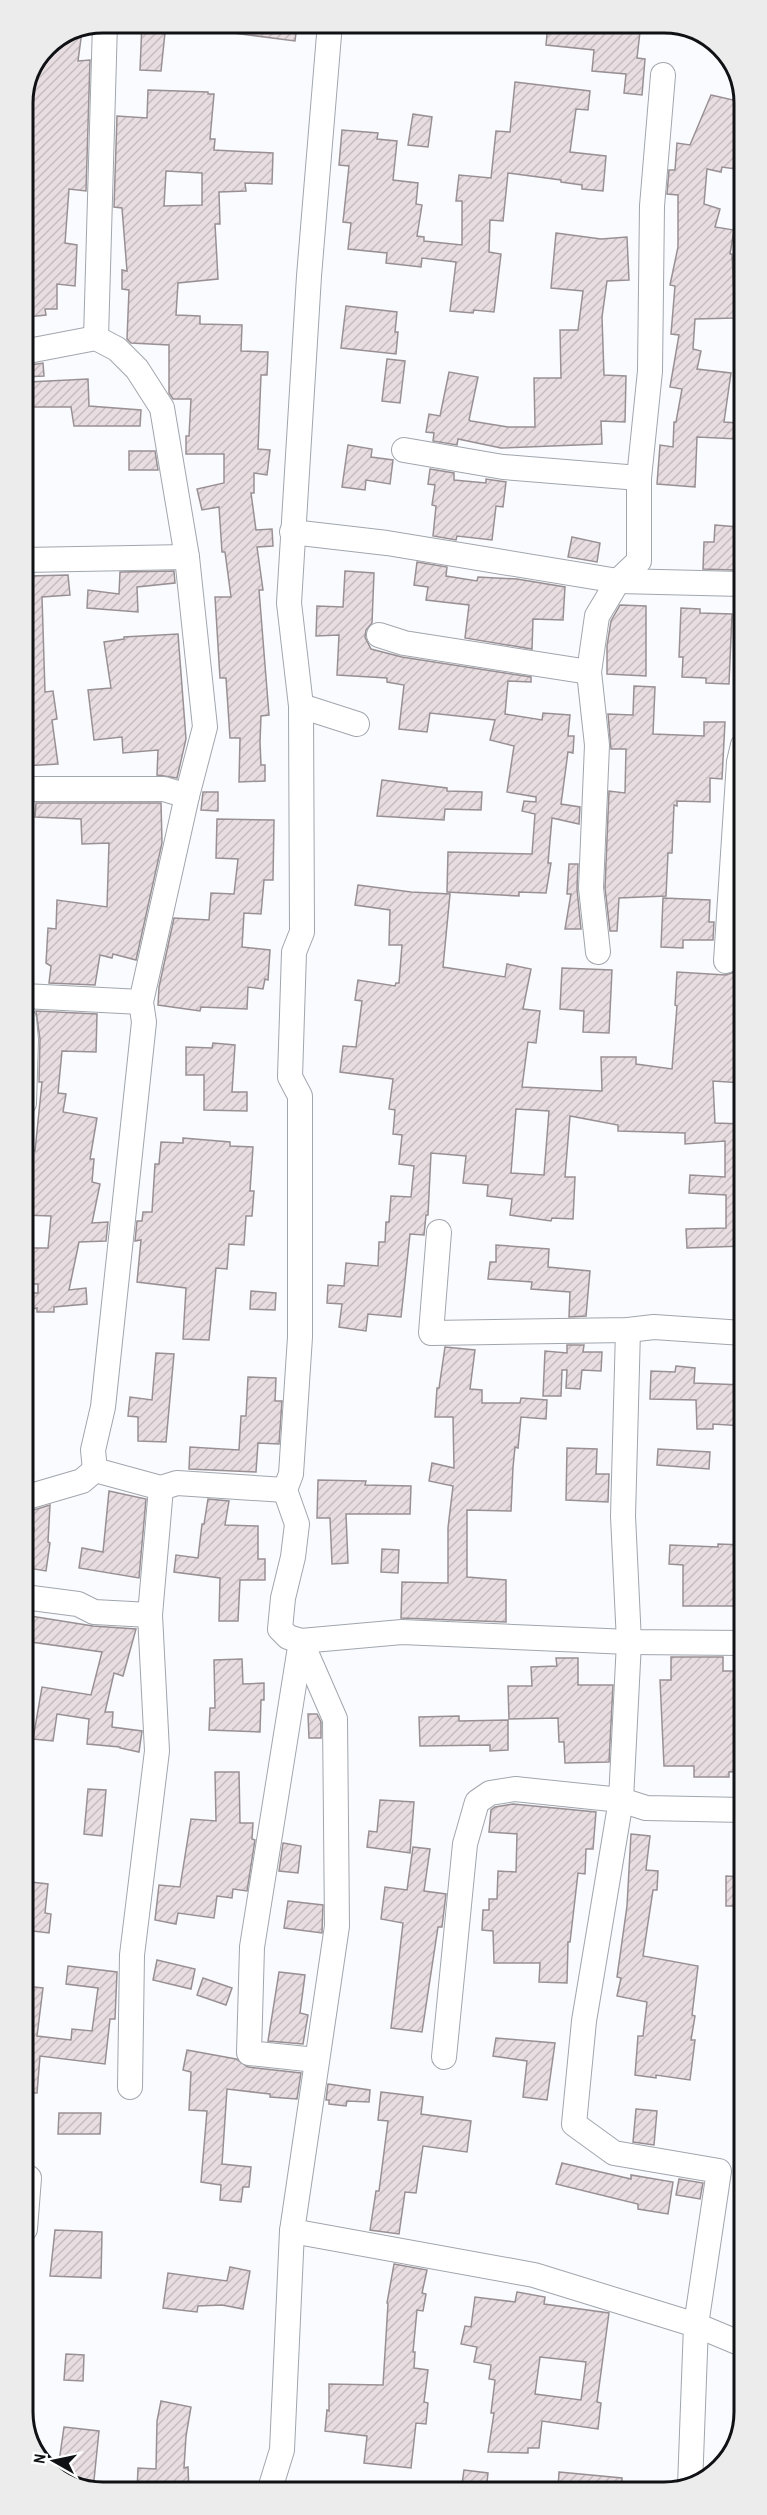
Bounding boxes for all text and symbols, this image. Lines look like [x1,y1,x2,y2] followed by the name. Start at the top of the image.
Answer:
[24,2431,84,2491] north arrow
[28,2452,51,2465] text: N

